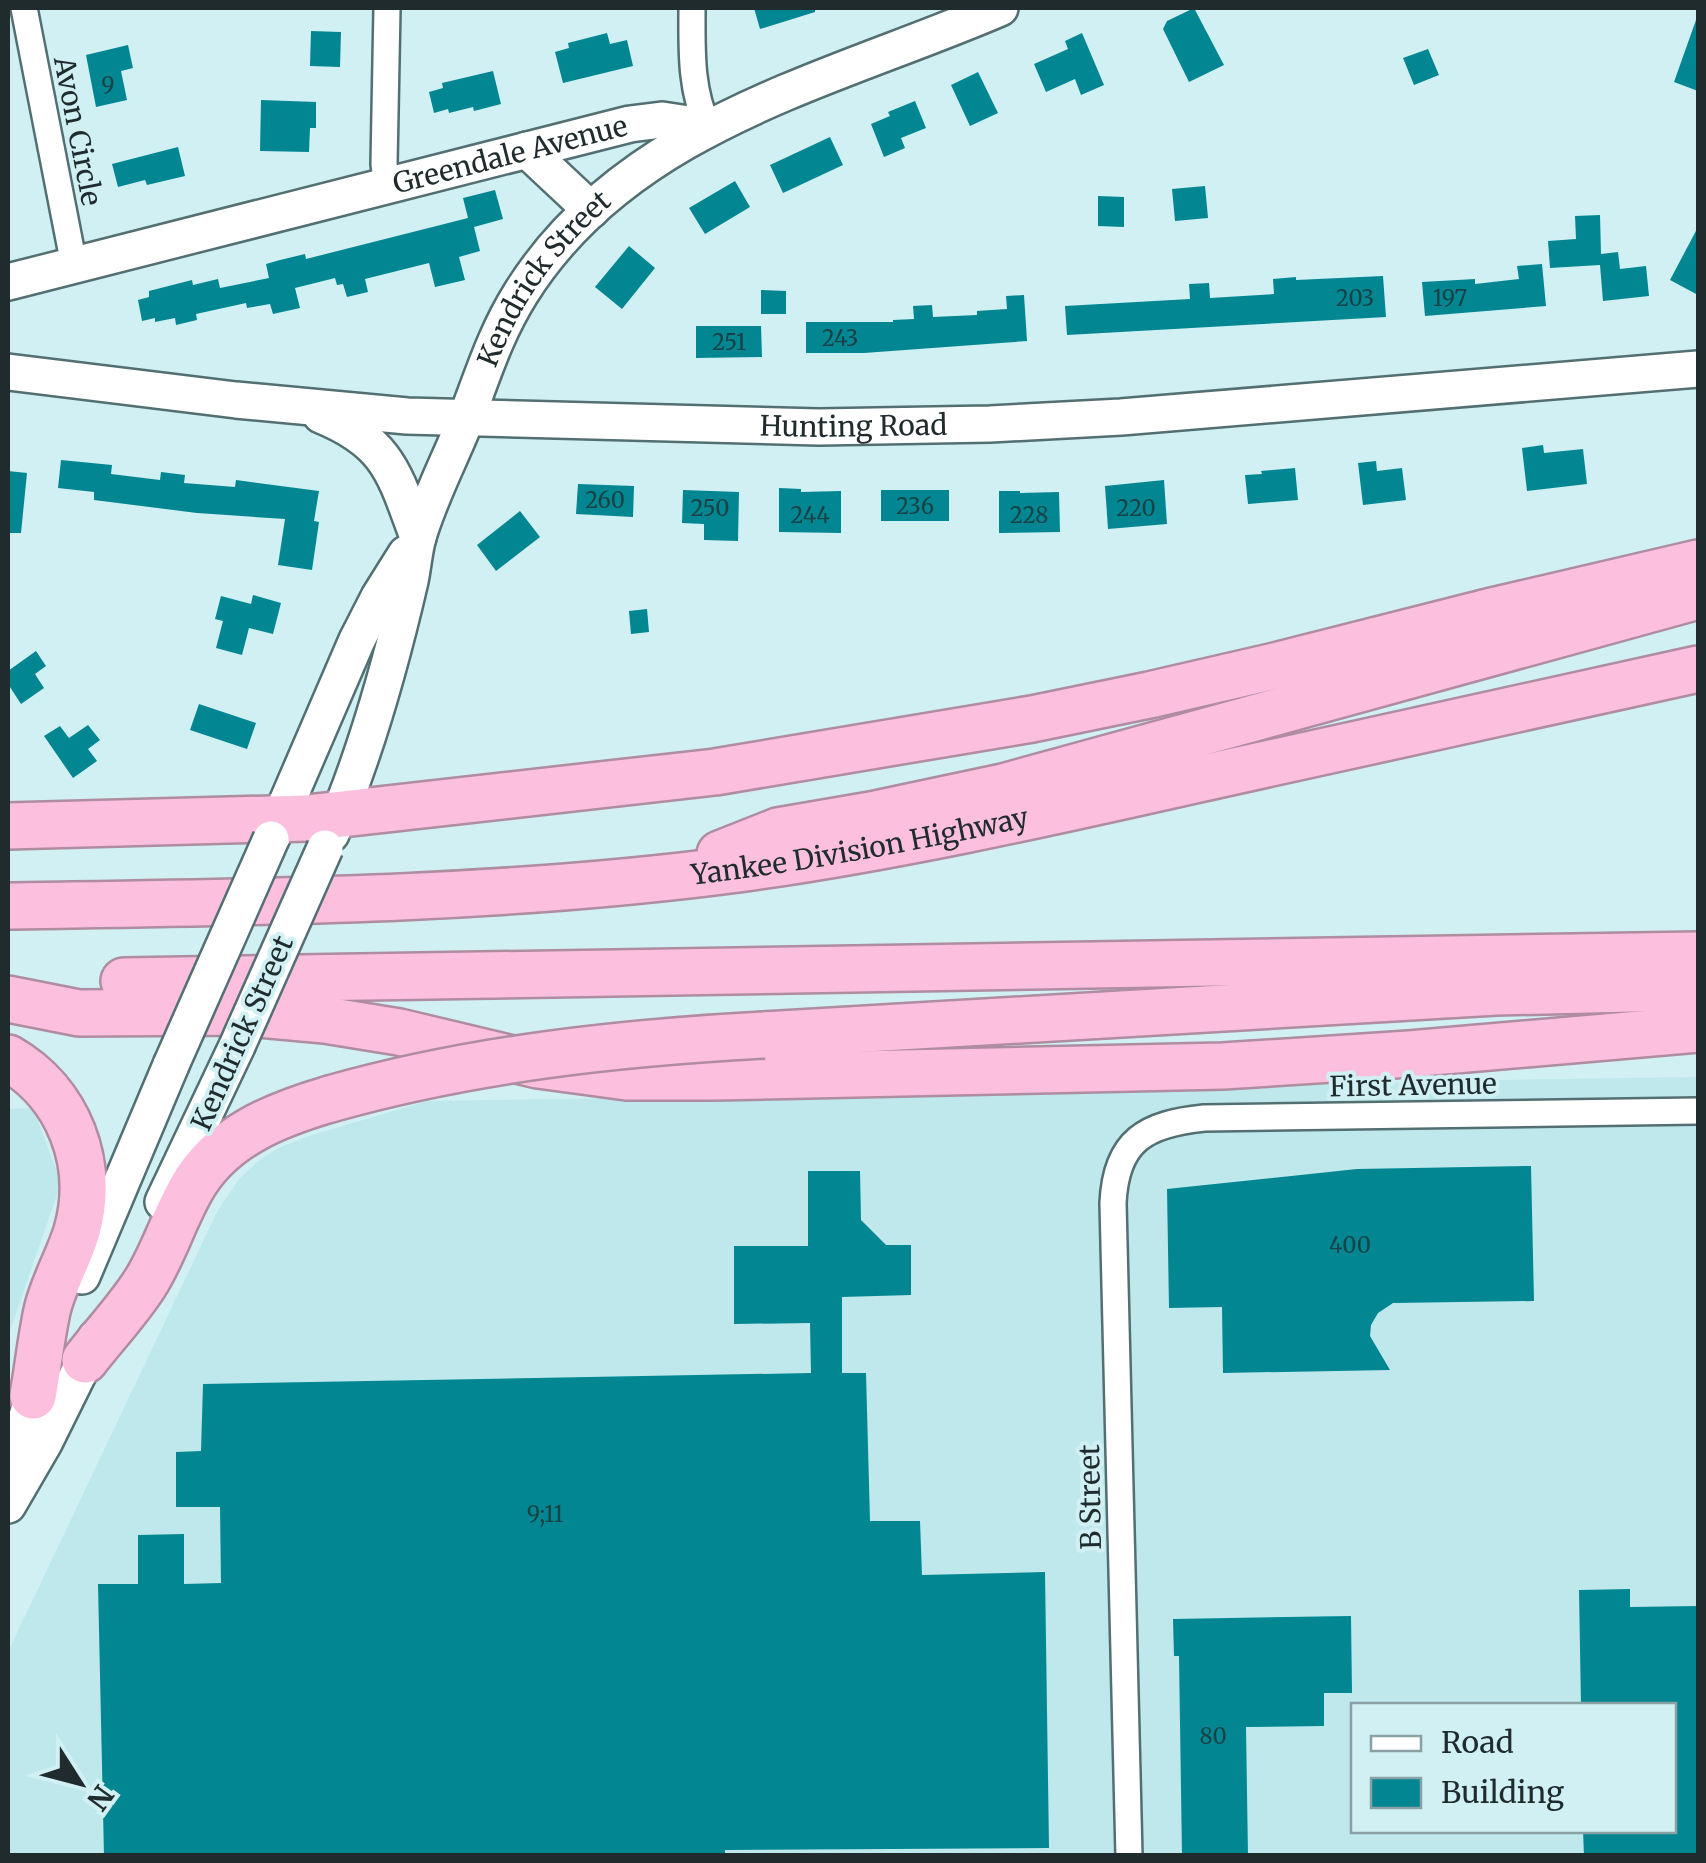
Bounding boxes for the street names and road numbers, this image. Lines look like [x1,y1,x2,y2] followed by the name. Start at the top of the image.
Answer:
[46,52,110,209] street label: Avon Circle
[389,107,631,202] street label: Greendale Avenue
[469,182,618,372] street label: Kendrick Street
[759,407,948,445] street label: Hunting Road
[688,799,1032,893] street label: Yankee Division Highway
[183,930,301,1136] street label: Kendrick Street
[1329,1066,1497,1104] street label: First Avenue
[1071,1444,1109,1550] street label: B Street

